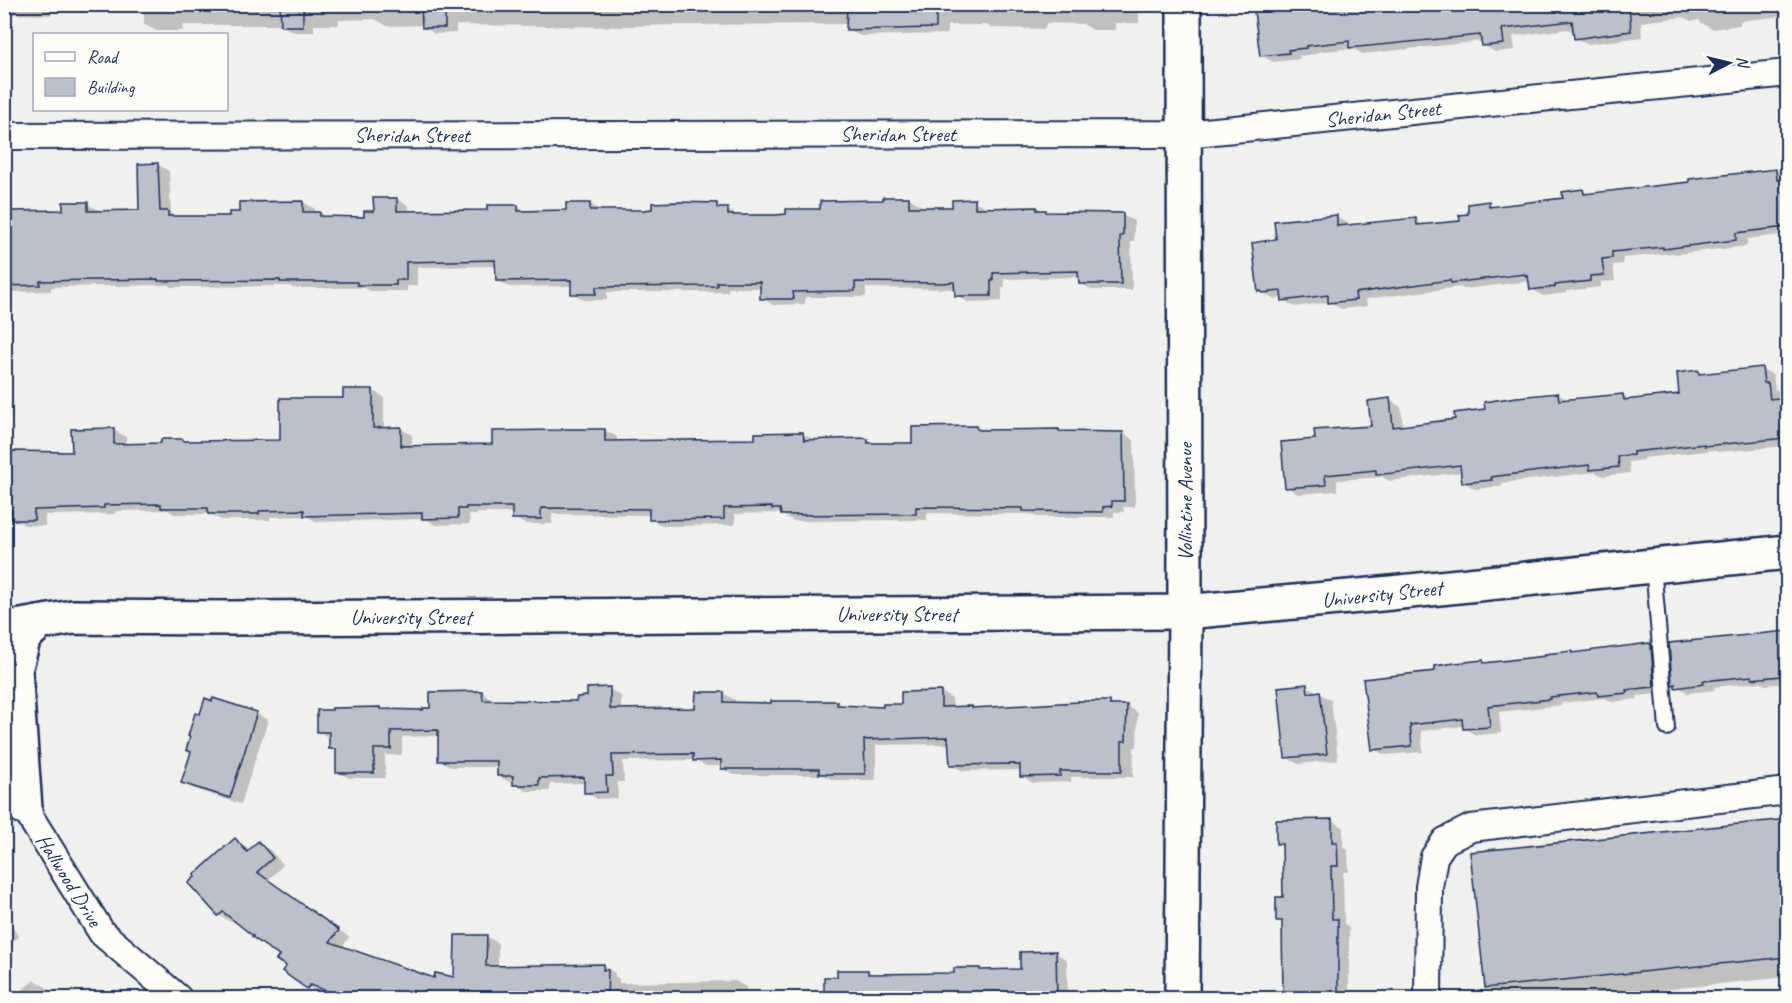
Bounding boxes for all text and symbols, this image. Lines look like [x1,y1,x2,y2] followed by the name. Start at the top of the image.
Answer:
[33,33,228,111] legend
[1699,33,1759,93] north arrow
[87,46,120,68] text: Road
[1732,55,1754,70] text: N
[87,76,136,98] text: Building
[1324,95,1444,133] street label: Sheridan Street
[840,121,958,147] street label: Sheridan Street
[354,122,472,148] street label: Sheridan Street
[1172,441,1198,561] street label: Vollintine Avenue
[1321,574,1446,613] street label: University Street
[837,601,960,627] street label: University Street
[351,604,474,630] street label: University Street
[30,829,108,932] street label: Hallwood Drive

